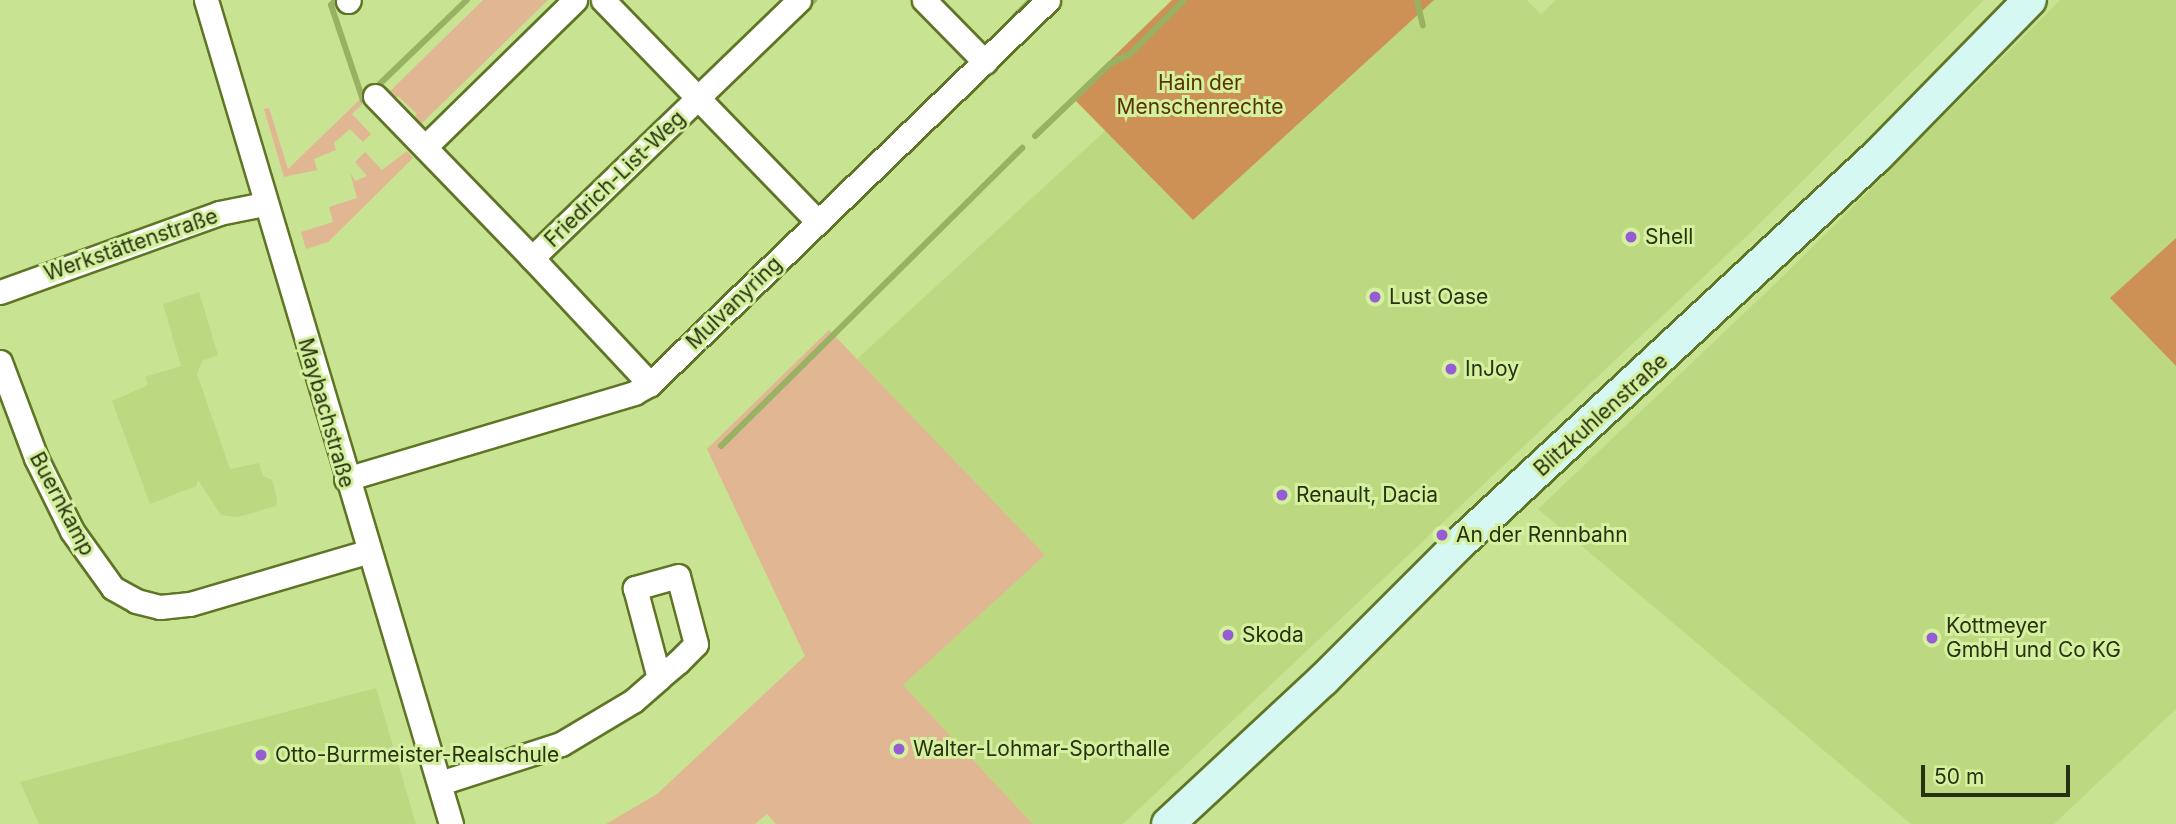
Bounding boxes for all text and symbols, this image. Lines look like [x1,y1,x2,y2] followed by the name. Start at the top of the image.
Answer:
[1117,70,1283,120] park label: Hain der Menschenrechte
[540,106,690,252] street label: Friedrich-List-Weg
[41,203,221,287] street label: Werkstättenstraße
[1645,224,1693,250] place label: Shell
[1623,229,1639,245] marker: Shell
[681,251,787,355] street label: Mulvanyring
[1389,284,1488,310] place label: Lust Oase
[1367,289,1383,305] marker: Lust Oase
[293,335,359,491] street label: Maybachstraße
[1529,348,1673,482] street label: Blitzkuhlenstraße
[1465,356,1519,382] place label: InJoy
[1443,361,1459,377] marker: InJoy
[24,448,100,560] street label: Buernkamp
[1296,482,1438,508] place label: Renault, Dacia
[1274,487,1290,503] marker: Renault, Dacia
[1456,522,1628,548] place label: An der Rennbahn
[1434,527,1450,543] marker: An der Rennbahn
[1946,613,2121,663] place label: Kottmeyer GmbH und Co KG
[1242,622,1304,648] place label: Skoda
[1220,627,1236,643] marker: Skoda
[1924,630,1940,646] marker: Kottmeyer GmbH und Co KG
[913,736,1170,762] place label: Walter-Lohmar-Sporthalle
[891,741,907,757] marker: Walter-Lohmar-Sporthalle
[275,742,559,768] place label: Otto-Burrmeister-Realschule
[253,747,269,763] marker: Otto-Burrmeister-Realschule
[1924,750,2073,794] scale bar
[1934,764,1984,789] text: 50 m

